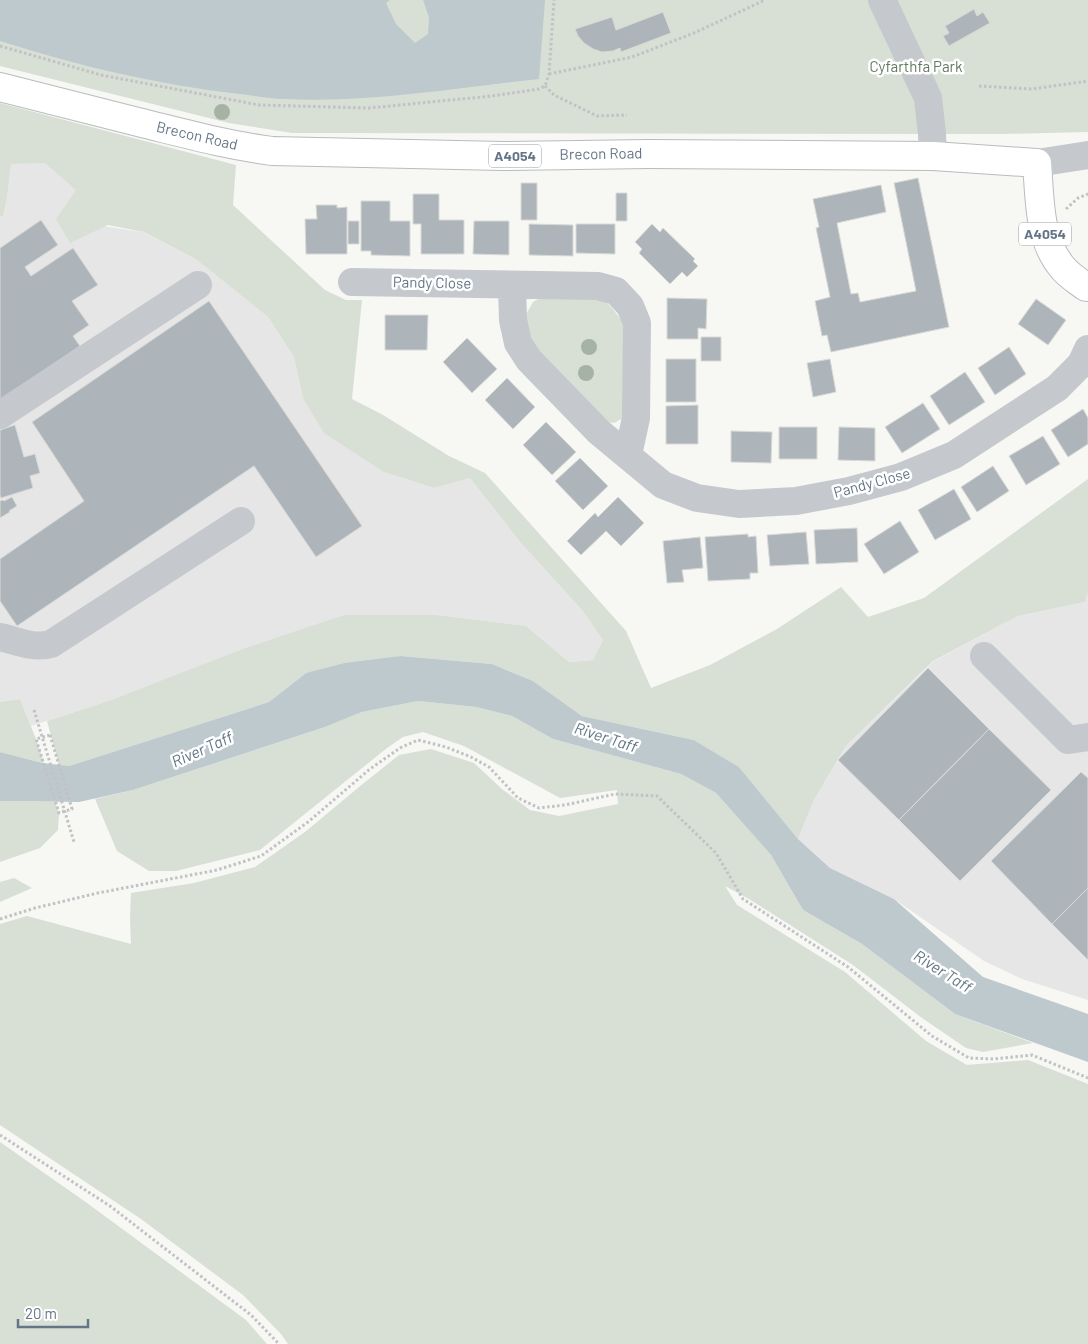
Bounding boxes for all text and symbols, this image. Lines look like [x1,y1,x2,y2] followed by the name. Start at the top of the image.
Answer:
[869,57,963,75] park label: Cyfarthfa Park
[155,117,240,153] street label: Brecon Road
[559,143,643,163] street label: Brecon Road
[489,144,541,168] road number: A4054
[1019,222,1071,245] road number: A4054
[393,272,471,292] street label: Pandy Close
[831,463,912,501] street label: Pandy Close
[572,717,640,756] water label: River Taff
[168,726,236,770] water label: River Taff
[911,945,976,996] water label: River Taff
[18,1296,88,1328] scale bar
[25,1304,57,1322] text: 20 m

